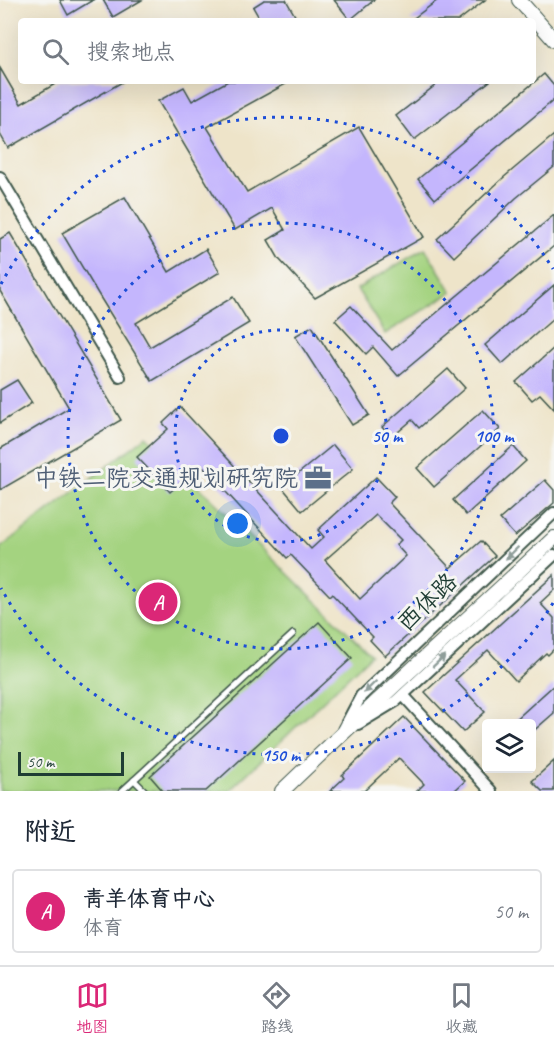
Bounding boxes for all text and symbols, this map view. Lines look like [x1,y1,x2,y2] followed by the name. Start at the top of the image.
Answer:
[18,18,536,84] search box
[39,35,72,68] icon: search
[87,38,175,66] text: 搜索地点
[372,425,404,447] text: 50 m
[475,425,515,447] text: 100 m
[271,426,291,446] centre of rings
[34,463,298,493] place label: 中铁二院交通规划研究院
[303,463,333,493] office icon: 中铁二院交通规划研究院
[223,509,252,538] your location
[504,546,519,560] one-way arrow
[391,566,463,638] street label: 西体路
[138,580,178,624] pin: A
[432,655,446,669] one-way arrow
[364,680,378,694] one-way arrow
[482,719,536,773] map controls
[482,719,536,773] button: layers
[262,744,302,766] text: 150 m
[18,749,124,776] scale bar
[27,752,54,772] text: 50 m
[24,815,76,848] text: 附近
[83,885,215,913] text: 青羊体育中心
[40,899,51,924] text: A
[494,899,528,924] text: 50 m
[83,915,123,940] text: 体育
[76,979,109,1037] tab: 地图
[260,979,293,1037] tab: 路线
[445,979,478,1037] tab: 收藏

